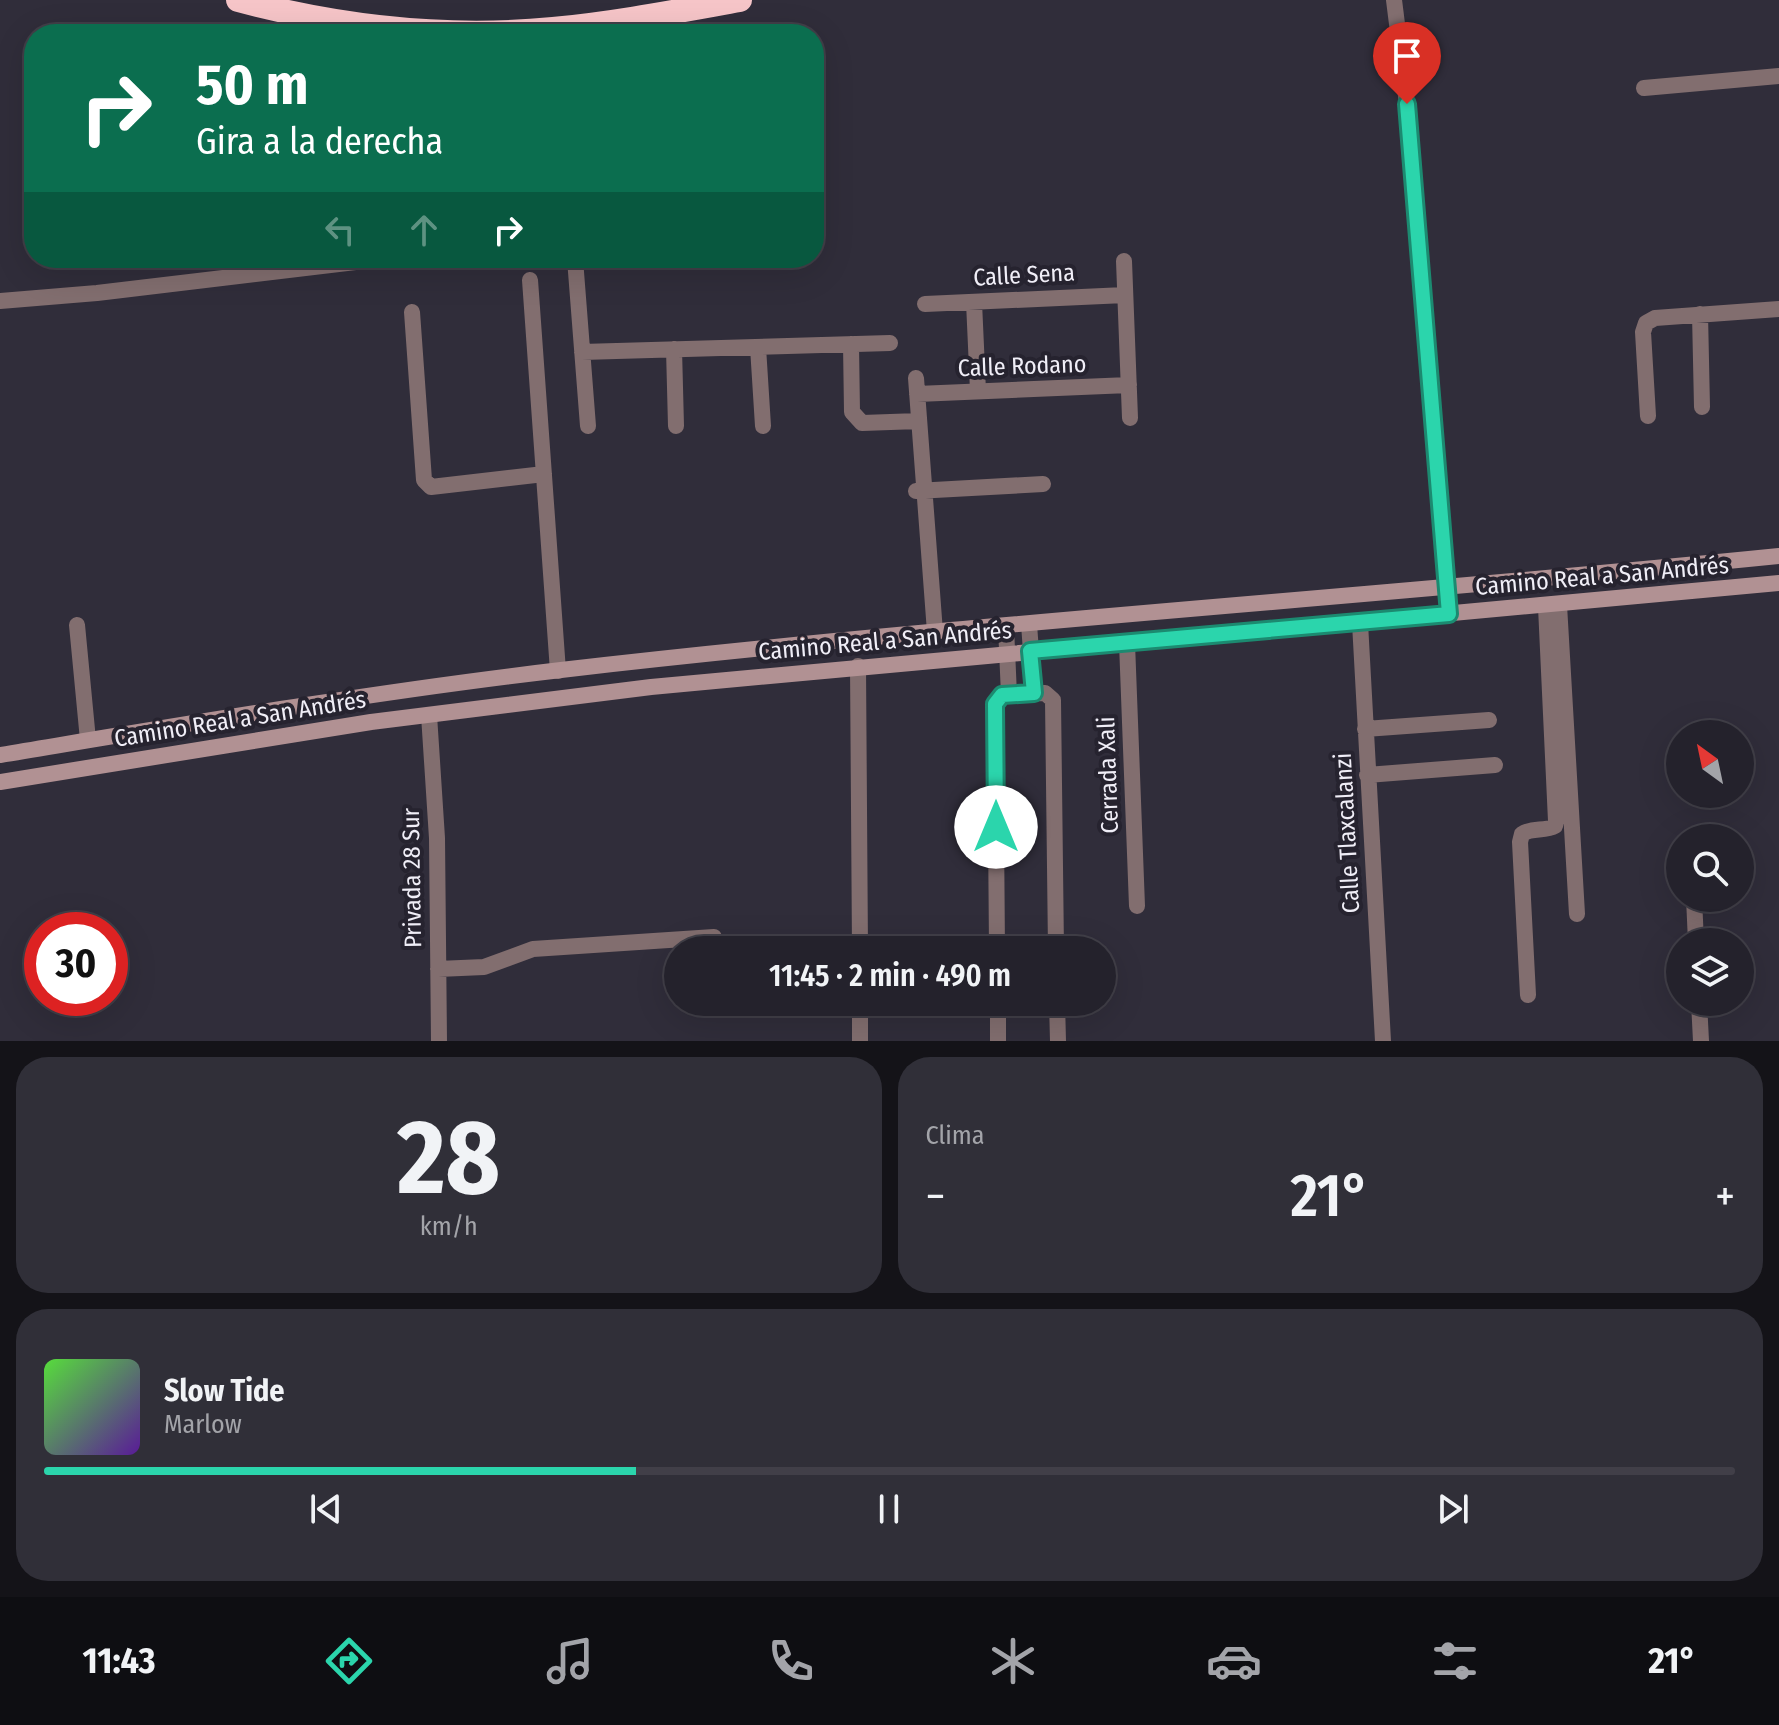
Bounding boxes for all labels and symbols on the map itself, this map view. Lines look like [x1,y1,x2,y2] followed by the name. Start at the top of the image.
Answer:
[1373,22,1441,104] pin
[972,258,1076,292] street label: Calle Sena
[957,350,1087,382] street label: Calle Rodano
[1474,551,1730,601] street label: Camino Real a San Andrés
[757,616,1013,666] street label: Camino Real a San Andrés
[112,685,368,753] street label: Camino Real a San Andrés
[1092,716,1124,834] street label: Cerrada Xali
[1666,720,1754,808] north arrow
[1329,752,1365,914] street label: Calle Tlaxcalanzi
[954,785,1038,869] position arrow
[397,807,427,948] street label: Privada 28 Sur
[24,912,128,1016] speed limit sign: 30

